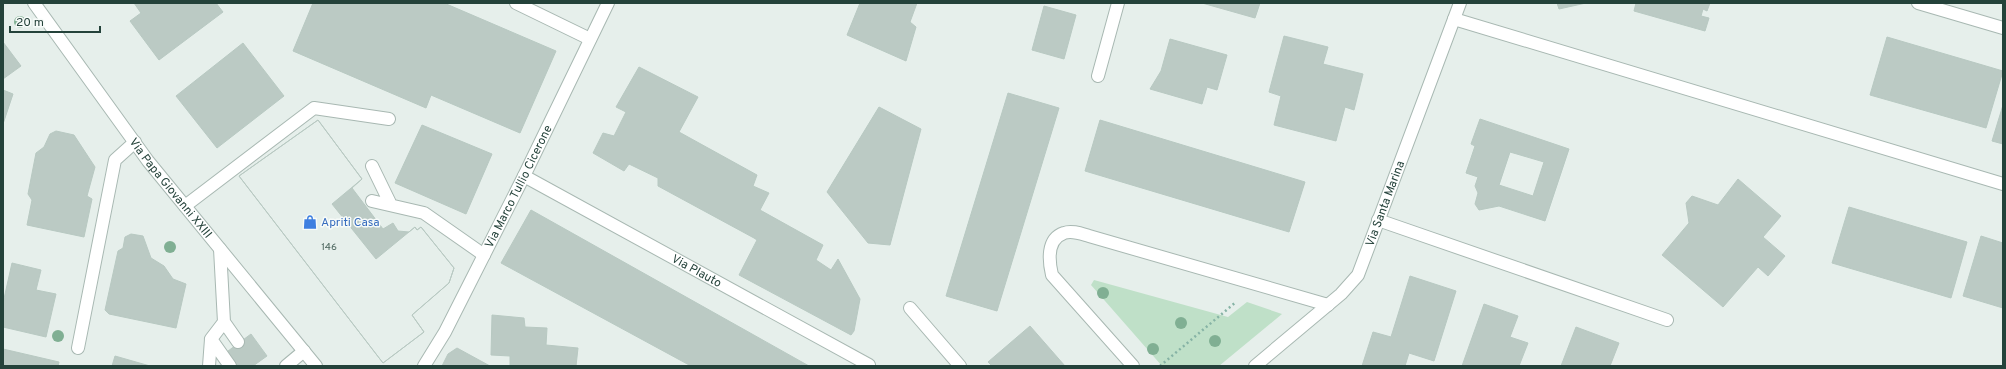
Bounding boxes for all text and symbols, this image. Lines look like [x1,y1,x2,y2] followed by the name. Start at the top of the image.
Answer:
[10,8,100,34] scale bar
[16,15,44,31] text: 20 m
[482,123,557,251] street label: Via Marco Tullio Cicerone
[125,135,215,242] street label: Via Papa Giovanni XXIII
[1362,159,1409,249] street label: Via Santa Marina
[302,214,318,230] shop icon: Apriti Casa
[321,215,380,231] place label: Apriti Casa
[321,241,337,254] house number: 146
[668,251,724,292] street label: Via Plauto

